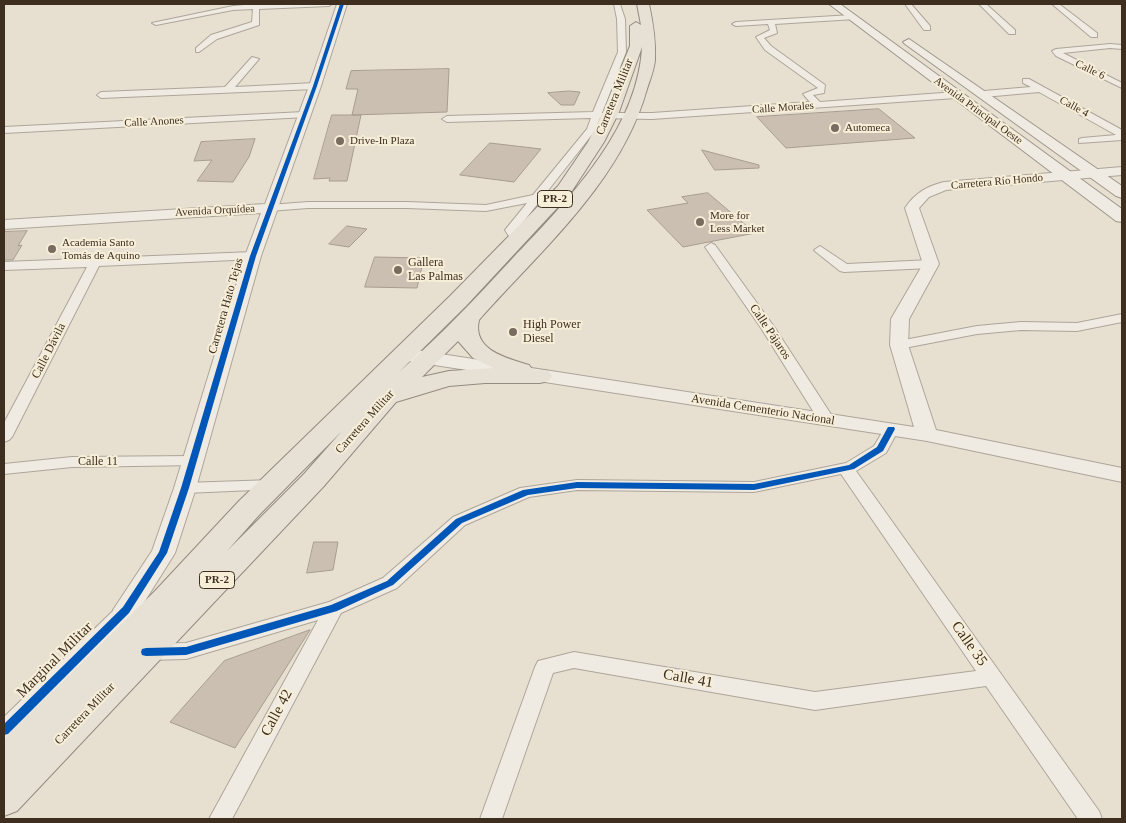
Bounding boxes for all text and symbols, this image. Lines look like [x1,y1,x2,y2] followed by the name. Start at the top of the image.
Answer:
[593,57,637,137] street label: Carretera Militar
[1073,57,1107,83] street label: Calle 6
[931,74,1025,148] street label: Avenida Principal Oeste
[1057,94,1091,120] street label: Calle 4
[752,99,814,117] street label: Calle Morales
[124,114,184,130] street label: Calle Anones
[845,121,890,135] place label: Automeca
[829,122,841,134] marker: Automeca
[350,134,414,148] place label: Drive-In Plaza
[334,135,346,147] marker: Drive-In Plaza
[950,171,1044,193] street label: Carretera Río Hondo
[538,190,572,208] road number: PR-2
[175,202,255,220] street label: Avenida Orquídea
[710,209,765,235] place label: More for Less Market
[694,216,706,228] marker: More for Less Market
[62,236,140,262] place label: Academia Santo Tomás de Aquino
[46,243,58,255] marker: Academia Santo Tomás de Aquino
[205,256,247,356] street label: Carretera Hato Tejas
[408,256,463,284] place label: Gallera Las Palmas
[392,264,404,276] marker: Gallera Las Palmas
[746,302,794,362] street label: Calle Pájaros
[523,318,581,346] place label: High Power Diesel
[29,321,69,381] street label: Calle Dávila
[507,326,519,338] marker: High Power Diesel
[333,387,397,457] street label: Carretera Militar
[690,392,836,428] street label: Avenida Cementerio Nacional
[78,455,118,469] street label: Calle 11
[200,572,234,588] road number: PR-2
[13,618,97,702] street label: Marginal Militar
[947,618,991,670] street label: Calle 35
[662,666,714,692] street label: Calle 41
[52,680,118,748] street label: Carretera Militar
[257,687,297,739] street label: Calle 42

